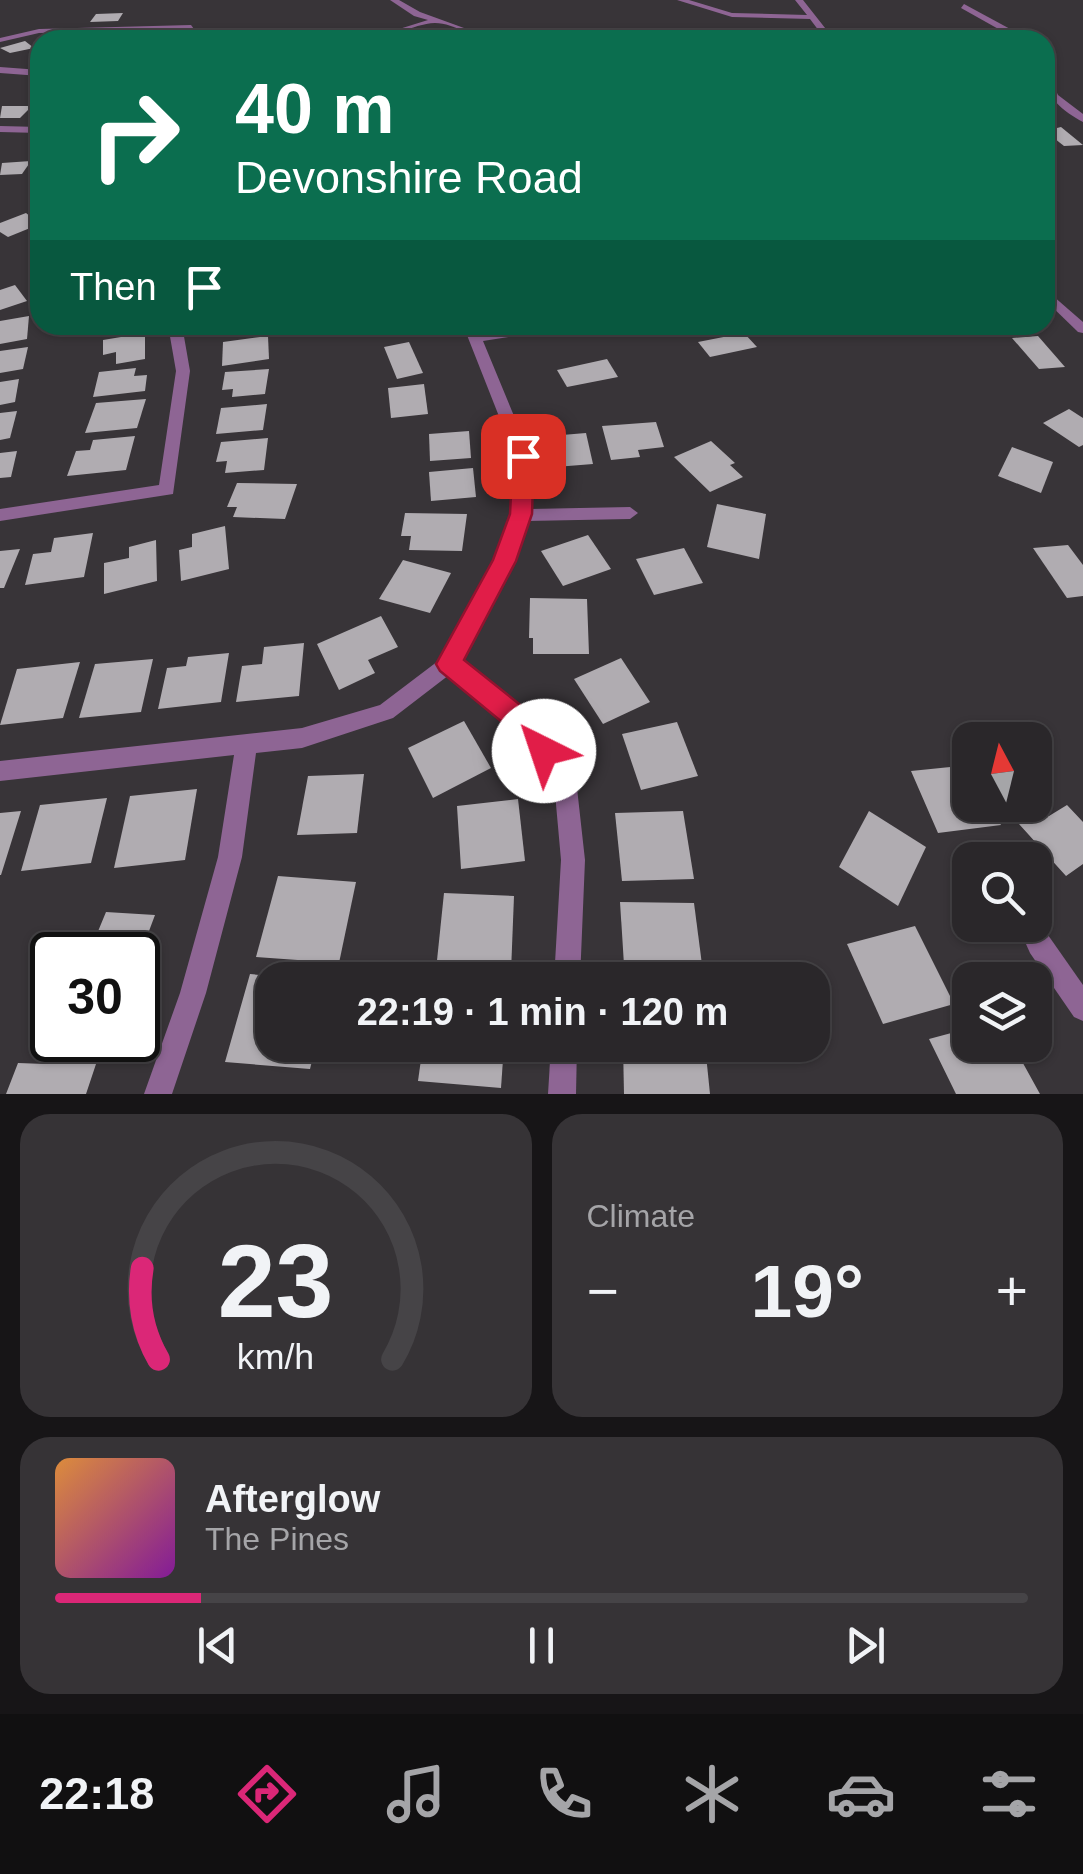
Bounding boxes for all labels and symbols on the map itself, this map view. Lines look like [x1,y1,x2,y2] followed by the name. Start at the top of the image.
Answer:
[481,414,566,499] pin
[492,699,596,803] position arrow
[952,722,1052,822] north arrow
[30,932,160,1062] speed limit sign: 30

